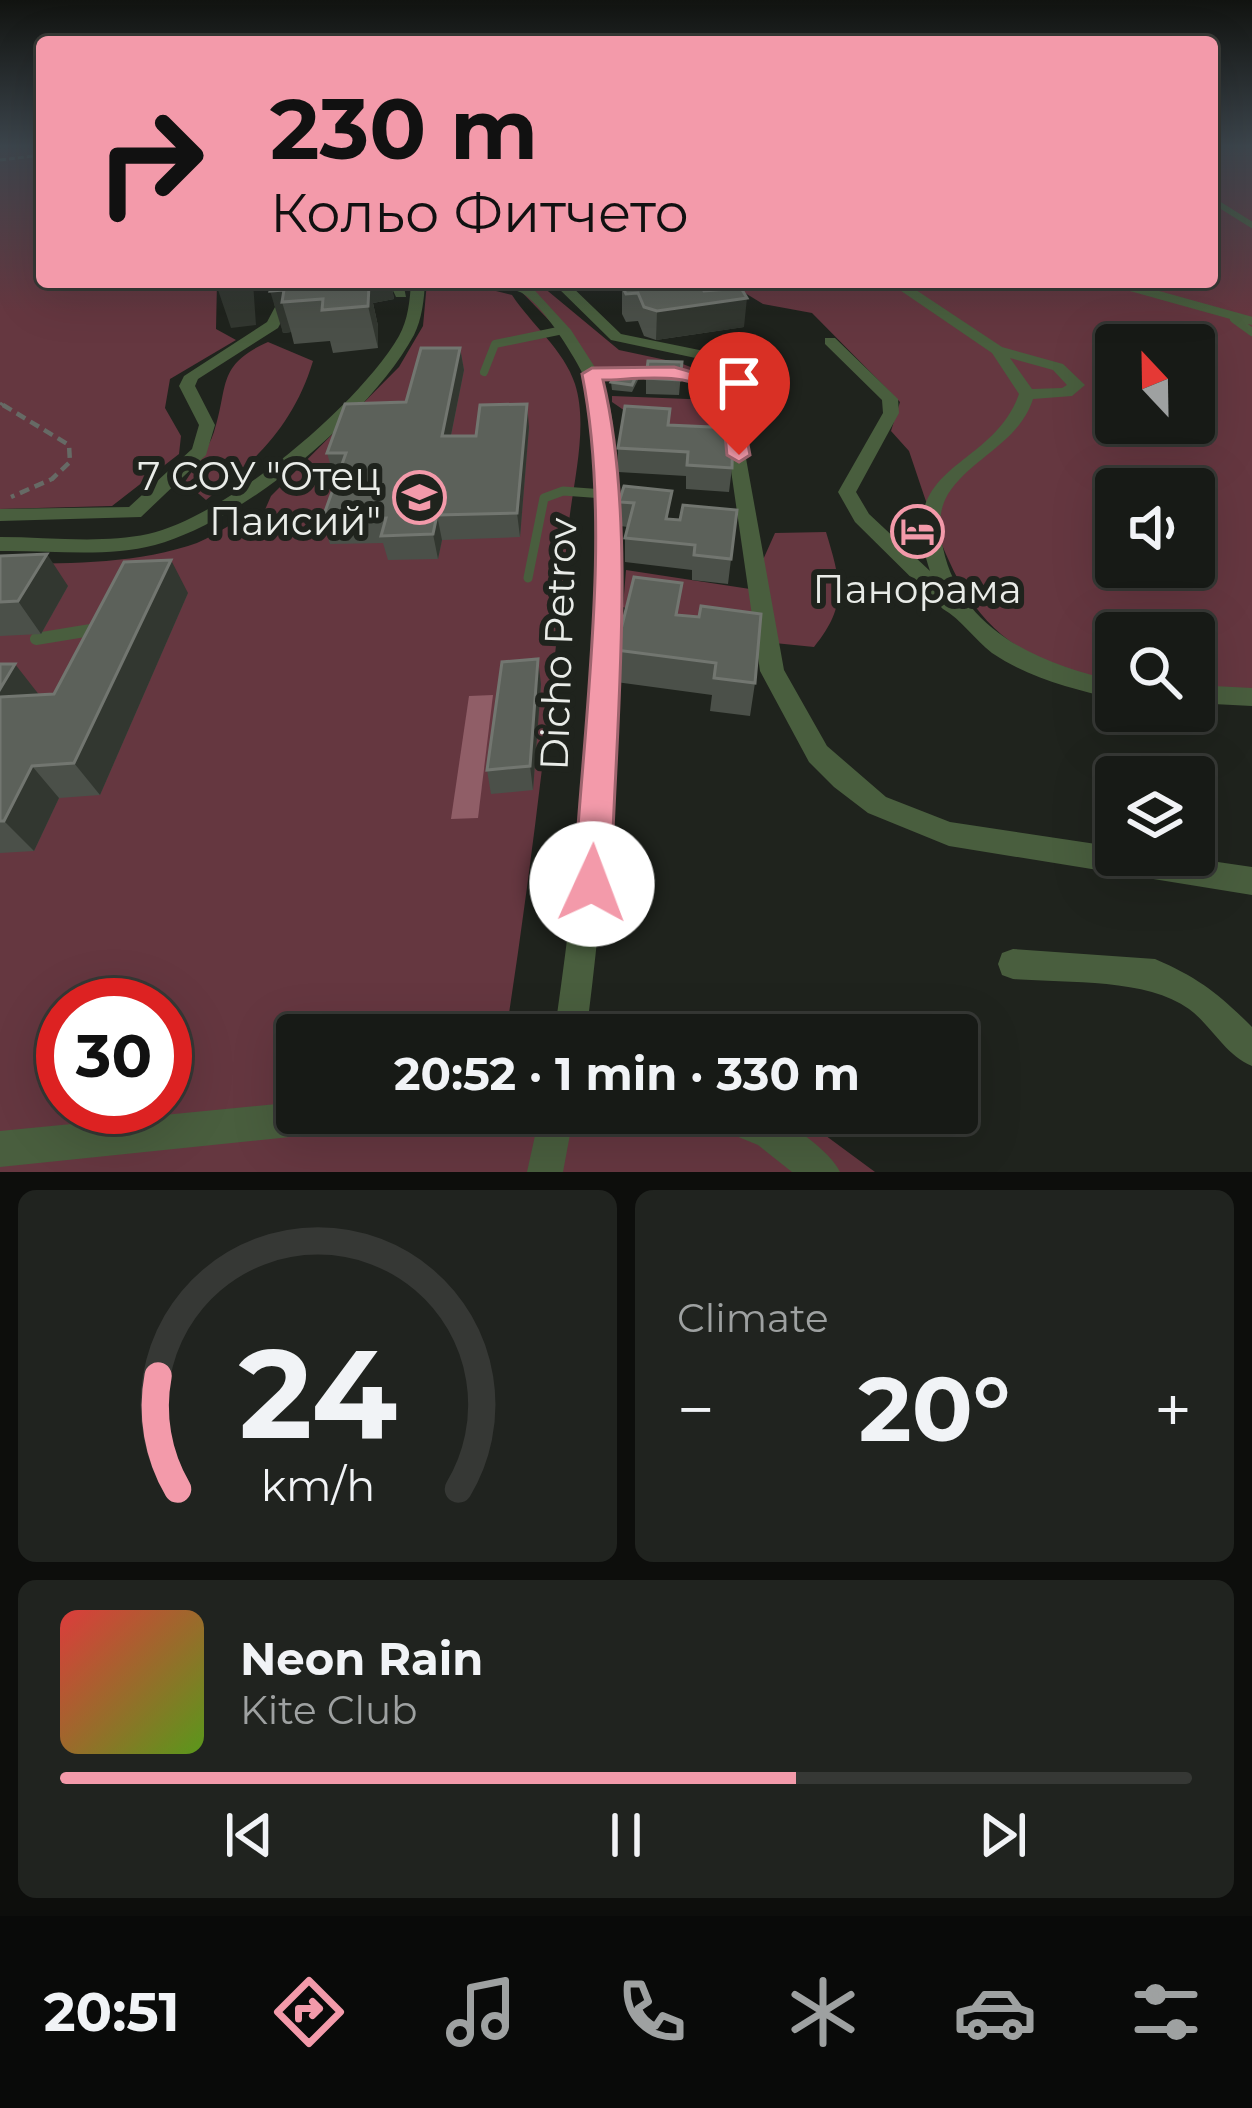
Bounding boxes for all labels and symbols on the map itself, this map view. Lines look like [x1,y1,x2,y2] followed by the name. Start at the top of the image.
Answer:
[1095,324,1215,444] north arrow
[688,332,790,455] pin
[138,452,381,545] place label: 7 СОУ "Отец Паисий"
[392,470,448,526] school or university icon: 7 СОУ "Отец Паисий"
[889,504,945,560] hotel icon: Панорама
[530,516,586,771] street label: Dicho Petrov
[813,565,1021,613] place label: Панорама
[529,821,655,947] position arrow
[36,978,192,1134] speed limit sign: 30

